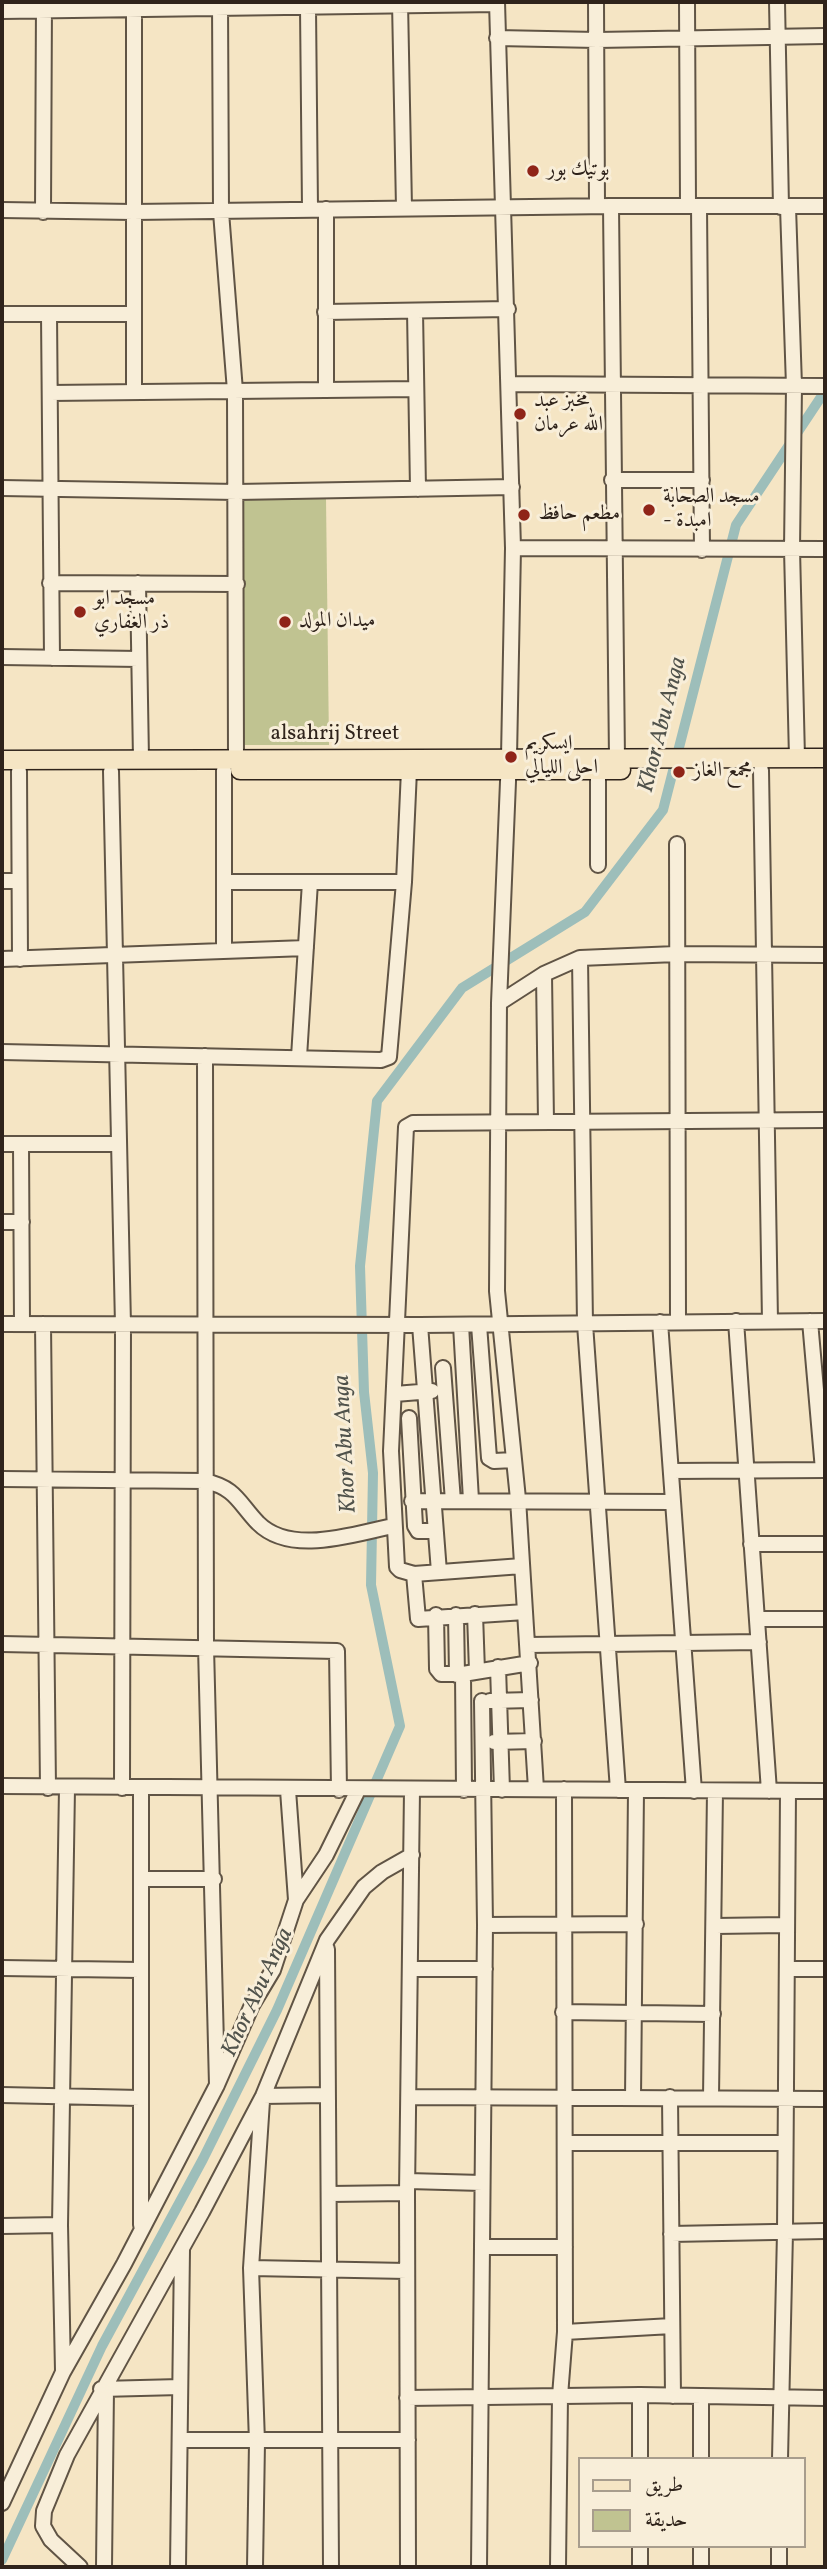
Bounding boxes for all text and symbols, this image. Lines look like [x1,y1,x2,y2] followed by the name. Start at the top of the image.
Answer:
[547,158,610,184] place label: بوتيك بور
[525,163,541,179] marker: بوتيك بور
[534,389,603,439] place label: مخبز عبد الله عرمان
[512,406,528,422] marker: مخبز عبد الله عرمان
[663,485,760,535] place label: مسجد الصحابة - امبدة
[538,502,620,528] place label: مطعم حافظ
[641,502,657,518] marker: مسجد الصحابة - امبدة
[516,507,532,523] marker: مطعم حافظ
[94,587,169,637] place label: مسجد ابو ذر الغفاري
[72,604,88,620] marker: مسجد ابو ذر الغفاري
[299,609,375,635] place label: ميدان المولد
[277,614,293,630] marker: ميدان المولد
[634,654,694,796] water label: Khor Abu Anga
[271,722,399,748] street label: alsahrij Street
[525,732,598,782] place label: ايسكريم احلى الليالي
[503,749,519,765] marker: ايسكريم احلى الليالي
[693,759,752,785] place label: مجمع الغاز
[671,764,687,780] marker: مجمع الغاز
[330,1374,364,1514] water label: Khor Abu Anga
[217,1924,301,2062] water label: Khor Abu Anga
[578,2457,806,2548] legend
[645,2471,683,2500] text: طريق
[645,2506,688,2535] text: حديقة

